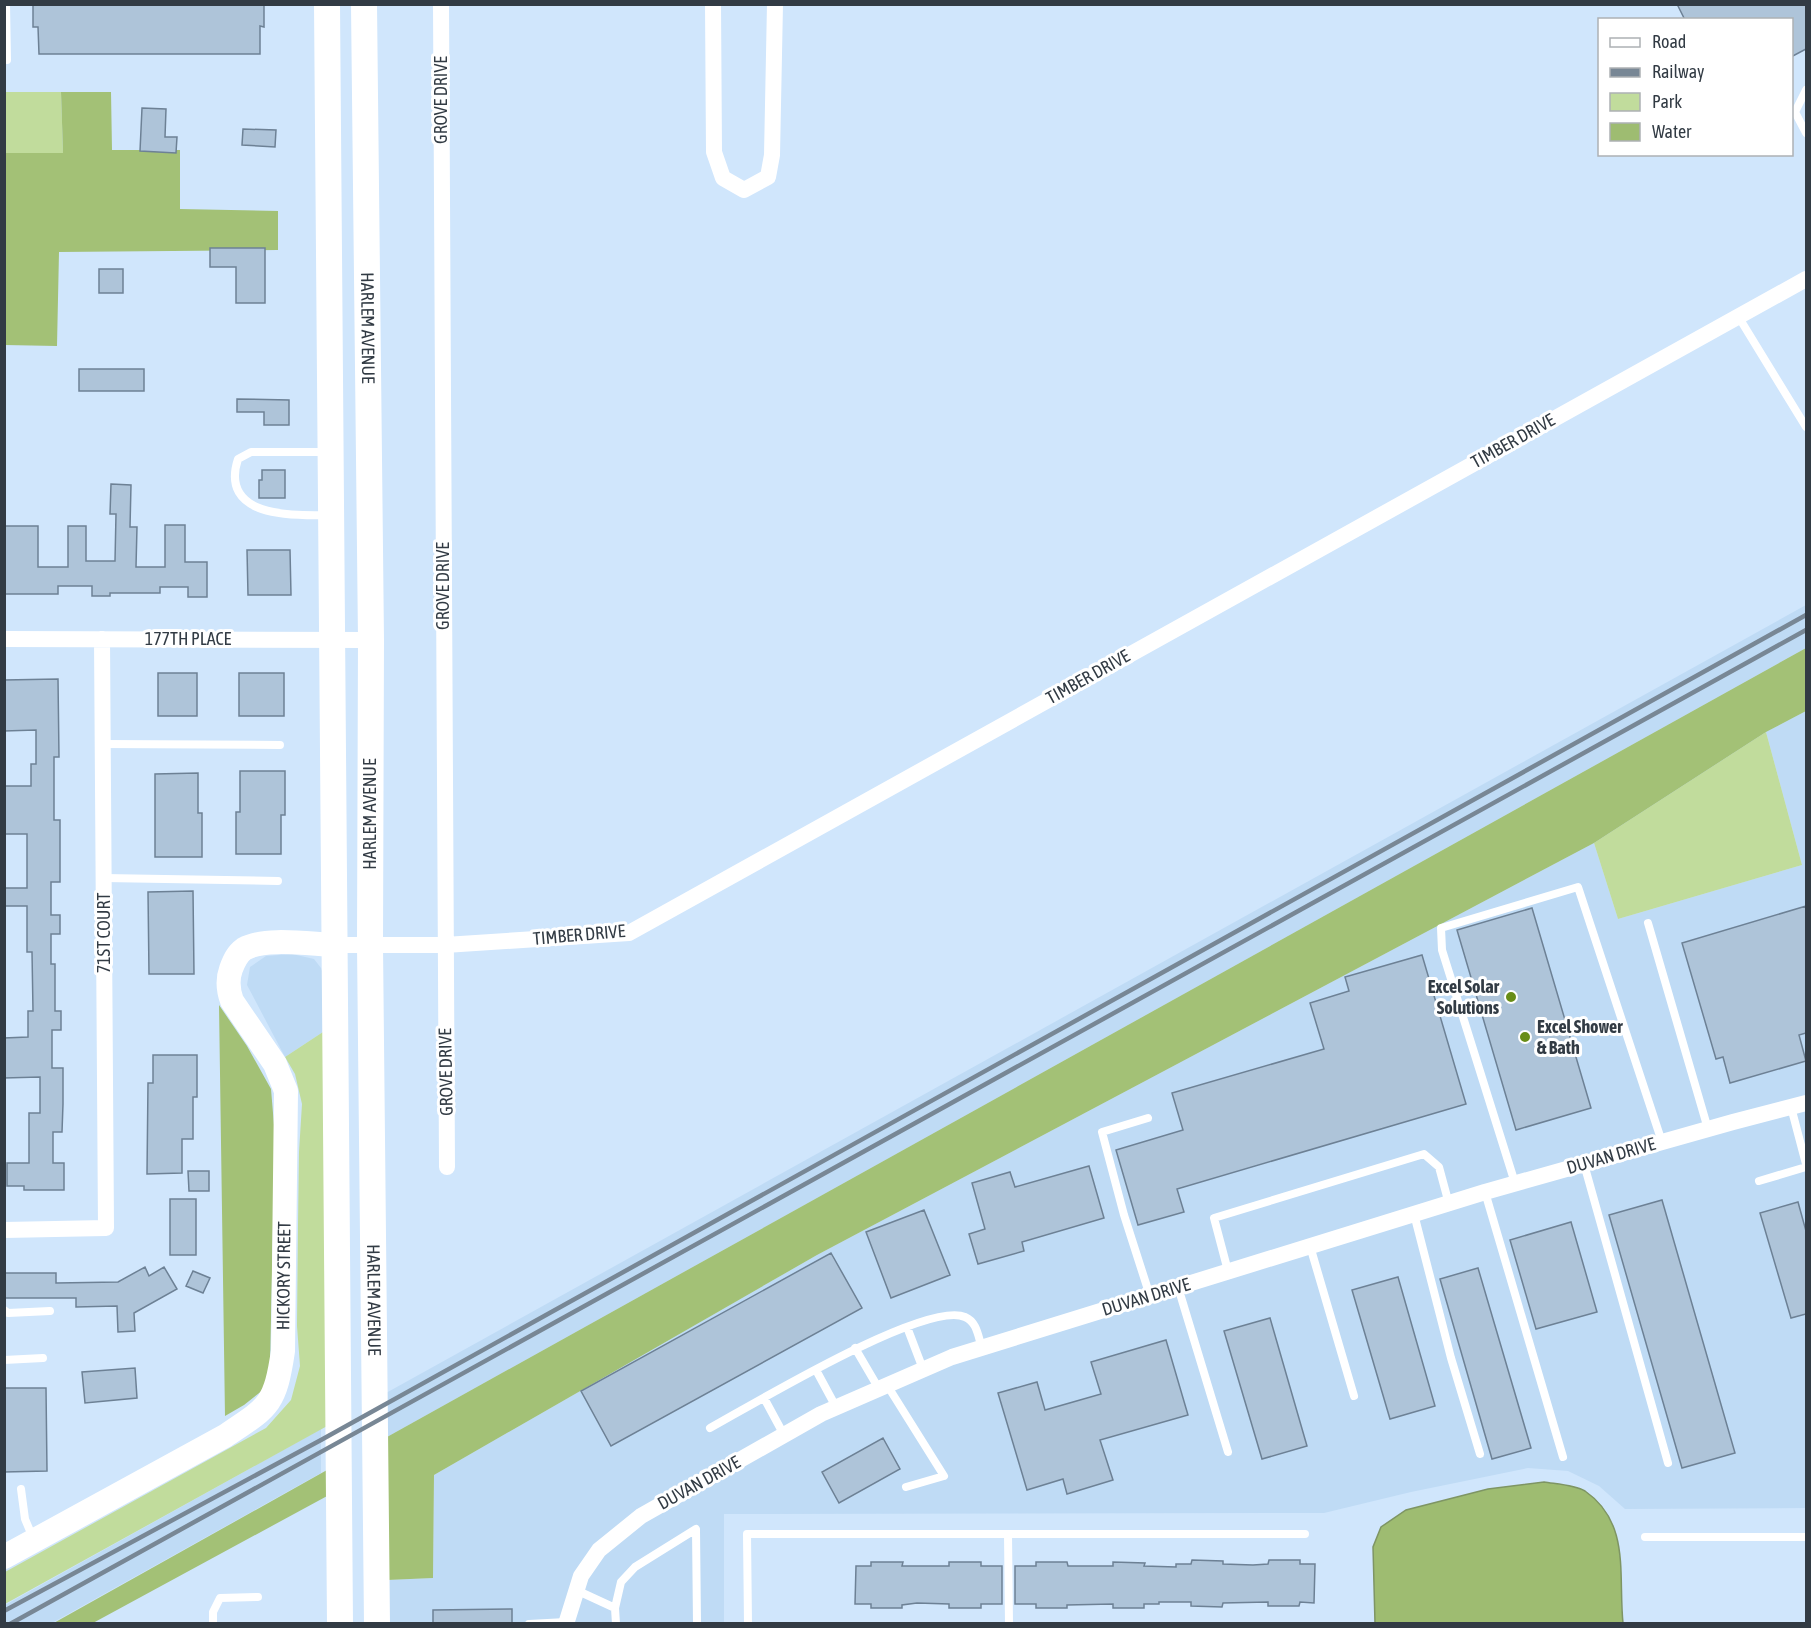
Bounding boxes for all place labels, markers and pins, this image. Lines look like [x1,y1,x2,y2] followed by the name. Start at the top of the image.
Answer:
[1428,976,1500,1018] place label: Excel Solar Solutions
[1504,990,1518,1004] marker: Excel Solar Solutions
[1537,1016,1623,1058] place label: Excel Shower & Bath
[1518,1030,1532,1044] marker: Excel Shower & Bath

